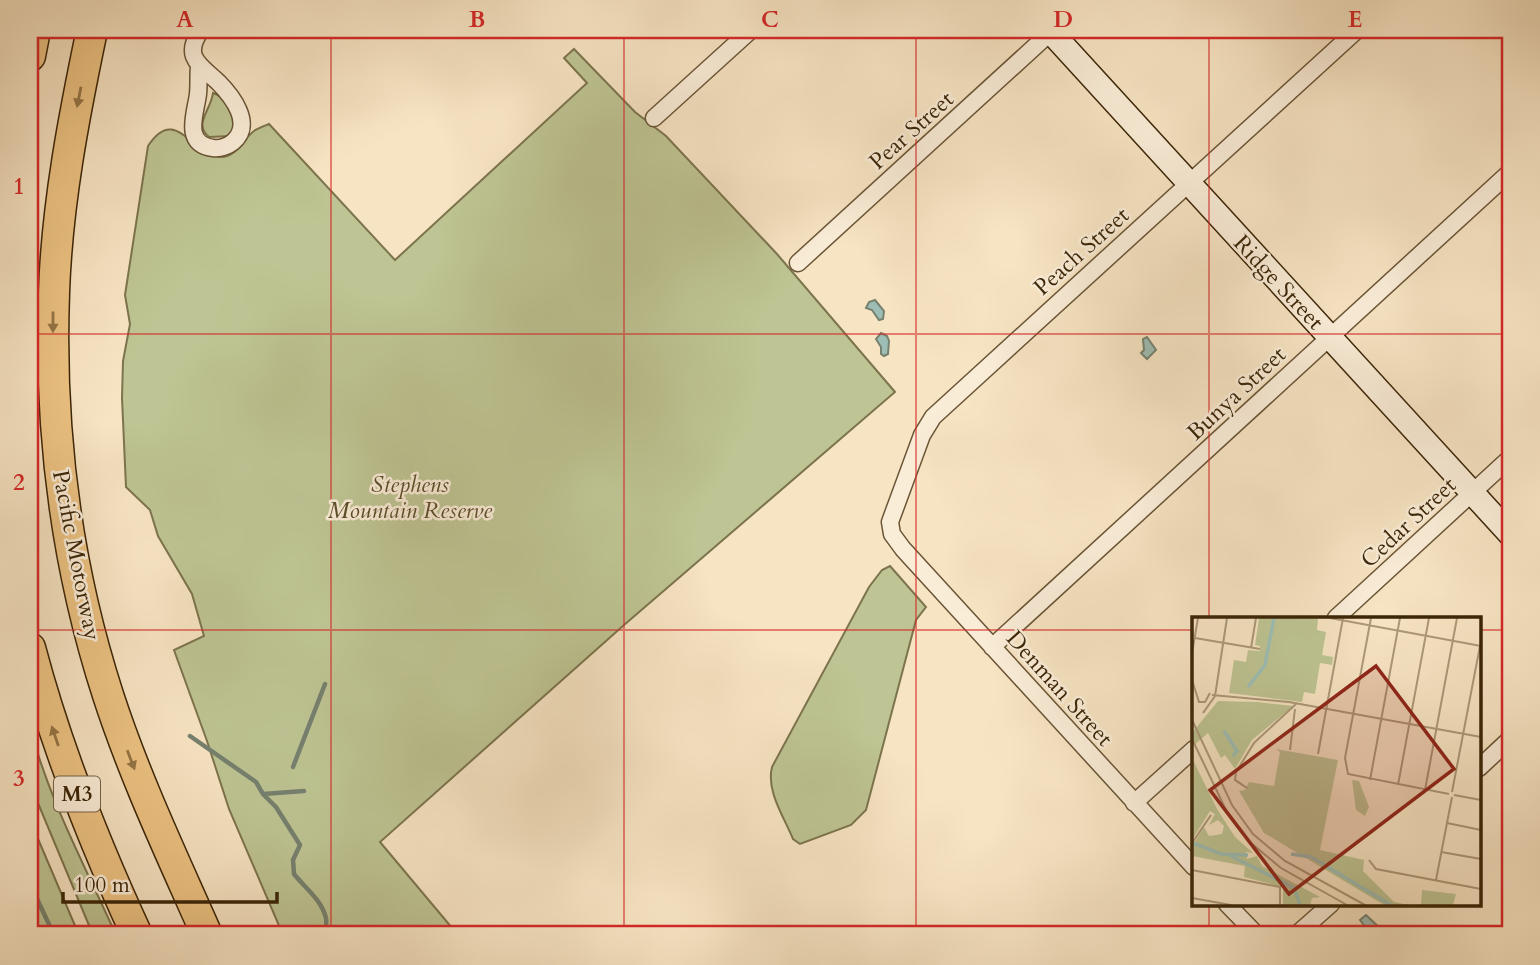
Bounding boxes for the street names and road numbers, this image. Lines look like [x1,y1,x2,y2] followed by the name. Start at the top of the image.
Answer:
[862,84,960,177] street label: Pear Street
[1027,200,1136,303] street label: Peach Street
[1227,228,1331,337] street label: Ridge Street
[1180,339,1293,447] street label: Bunya Street
[45,467,108,643] street label: Pacific Motorway
[1354,470,1463,575] street label: Cedar Street
[999,624,1120,753] street label: Denman Street
[54,776,100,812] road number: M3

